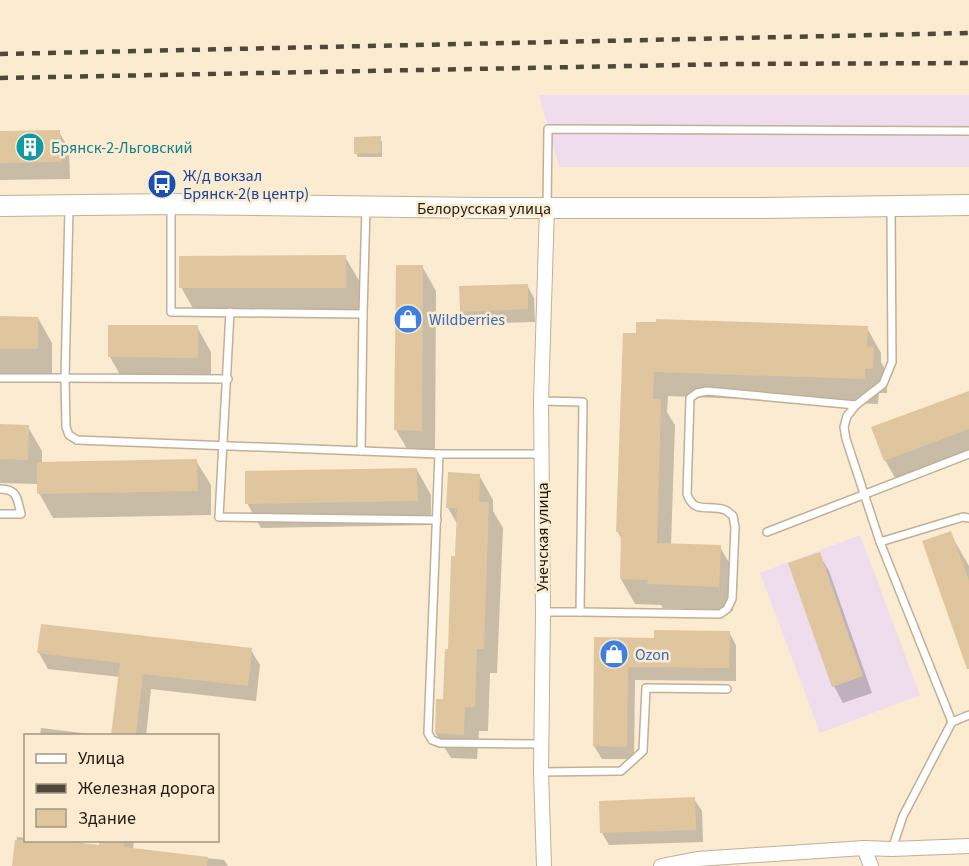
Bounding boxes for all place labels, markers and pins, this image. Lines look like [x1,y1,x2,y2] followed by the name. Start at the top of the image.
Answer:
[14,131,46,163] building icon: Брянск-2-Льговский
[51,137,193,159] place label: Брянск-2-Льговский
[183,165,309,205] place label: Ж/д вокзал Брянск-2(в центр)
[146,168,178,200] bus stop icon: Ж/д вокзал Брянск-2(в центр)
[392,303,424,335] shop icon: Wildberries
[429,309,505,331] place label: Wildberries
[598,638,630,670] shop icon: Ozon
[635,644,670,666] place label: Ozon

